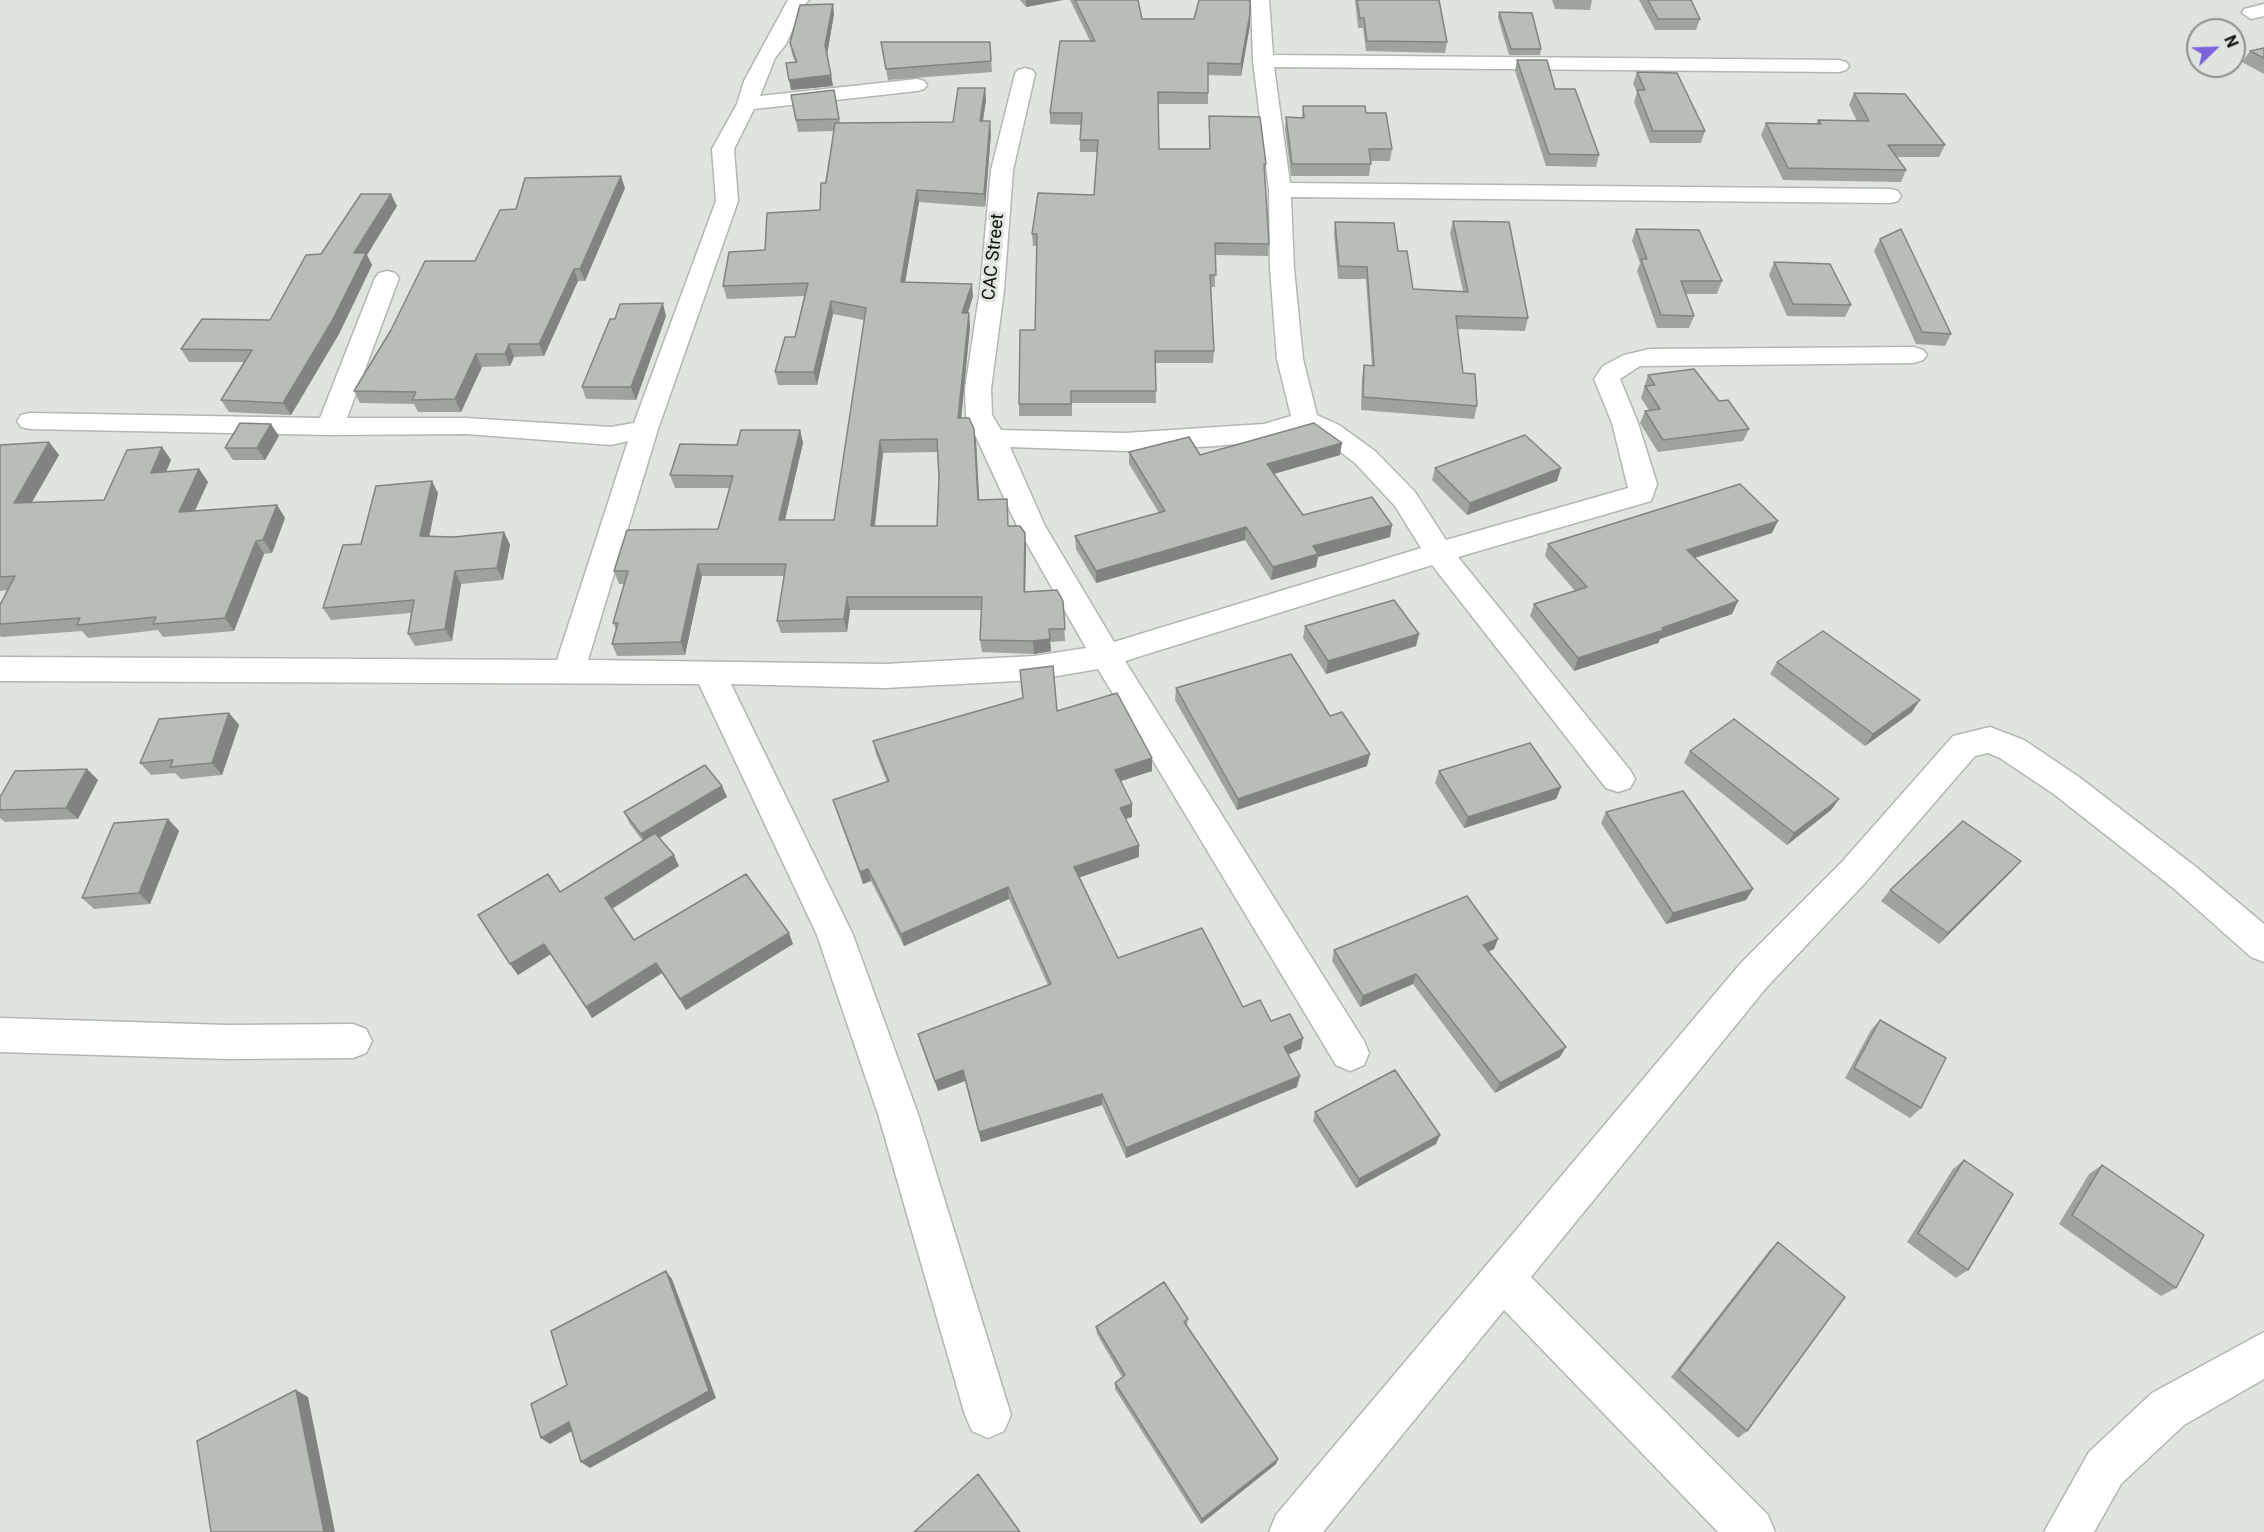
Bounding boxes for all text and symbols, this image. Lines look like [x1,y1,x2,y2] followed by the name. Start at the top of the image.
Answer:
[2186,18,2246,78] north arrow
[2220,33,2242,50] text: N
[979,213,1009,301] street label: CAC Street

